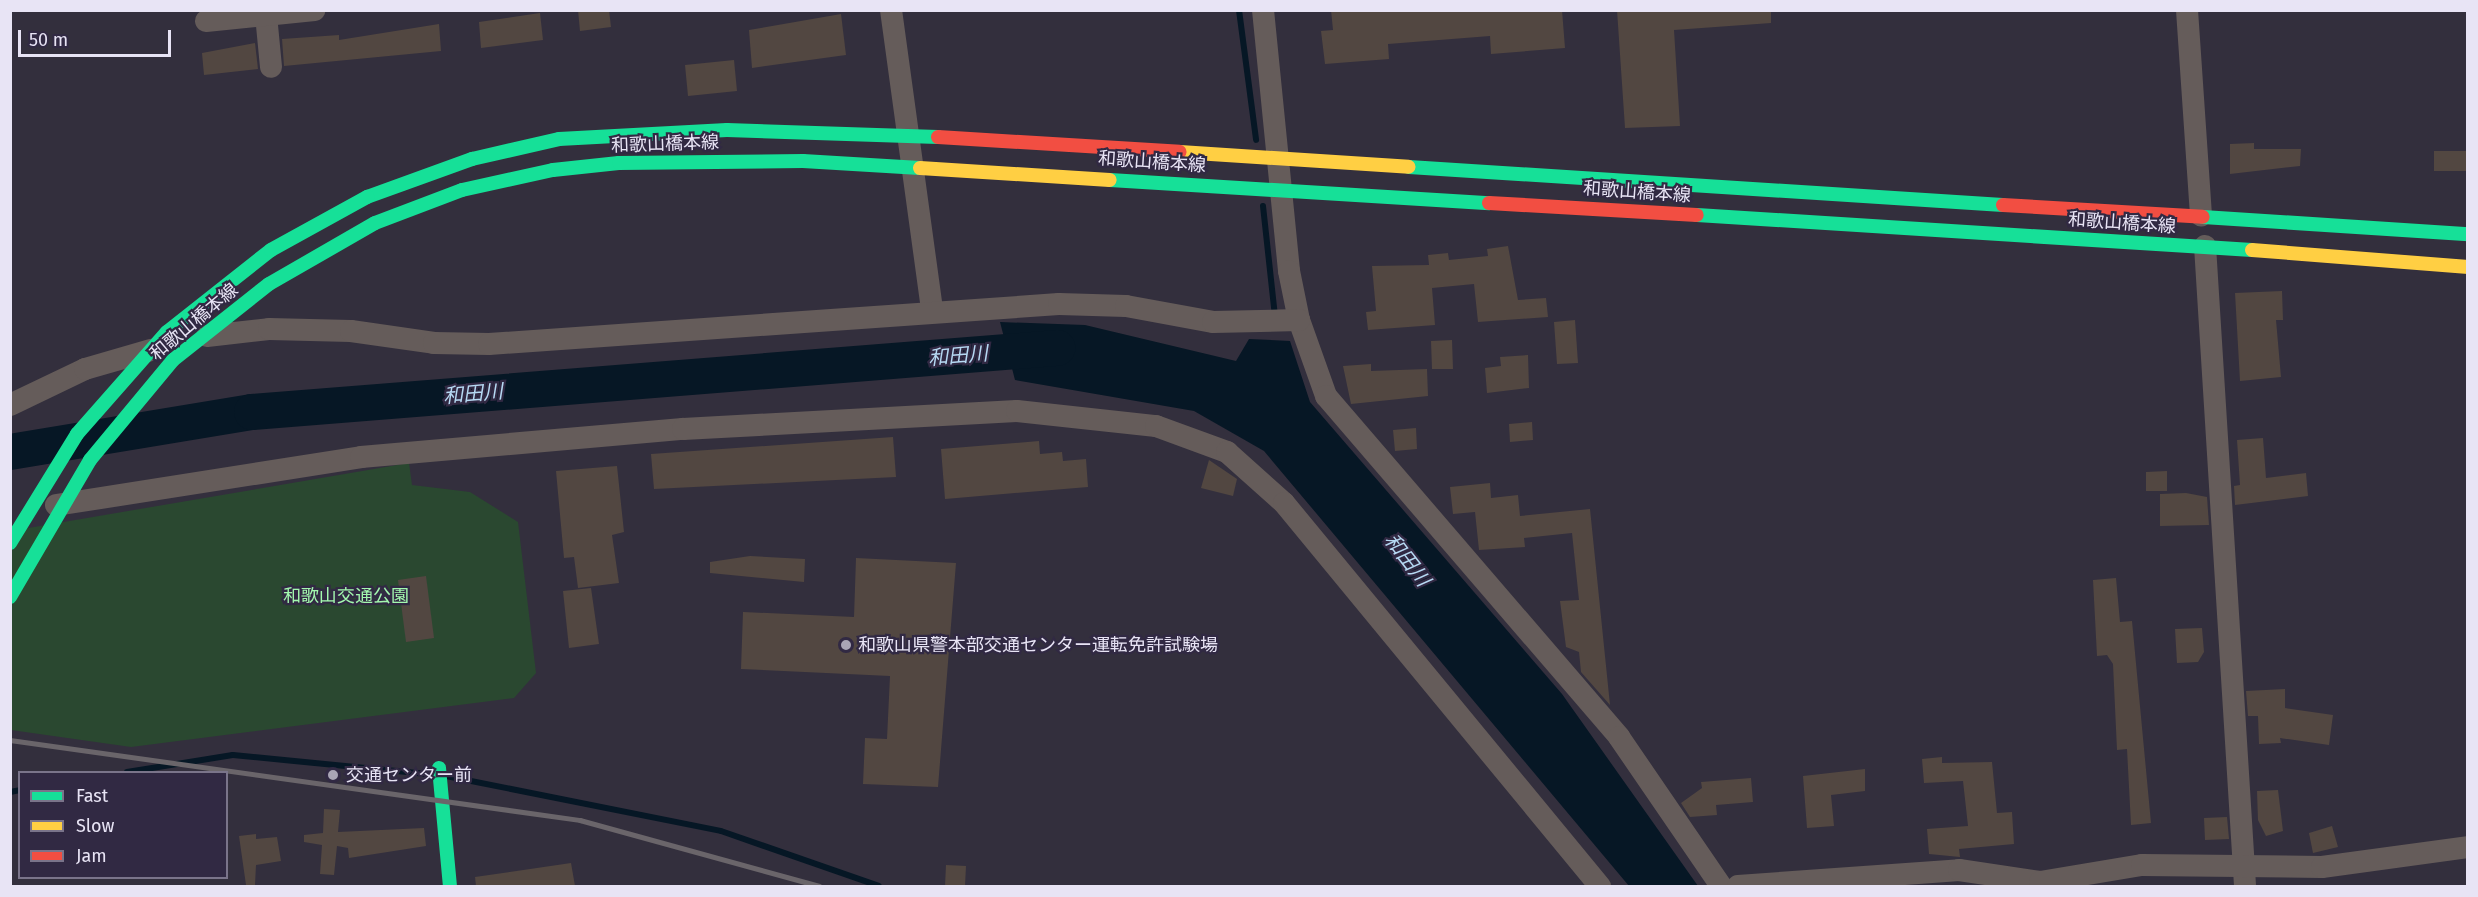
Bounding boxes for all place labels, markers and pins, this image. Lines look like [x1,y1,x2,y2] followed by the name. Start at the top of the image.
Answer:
[858,634,1218,656] place label: 和歌山県警本部交通センター運転免許試験場
[839,638,853,652] marker: 和歌山県警本部交通センター運転免許試験場
[346,764,472,786] place label: 交通センター前
[324,766,342,784] marker: 交通センター前

